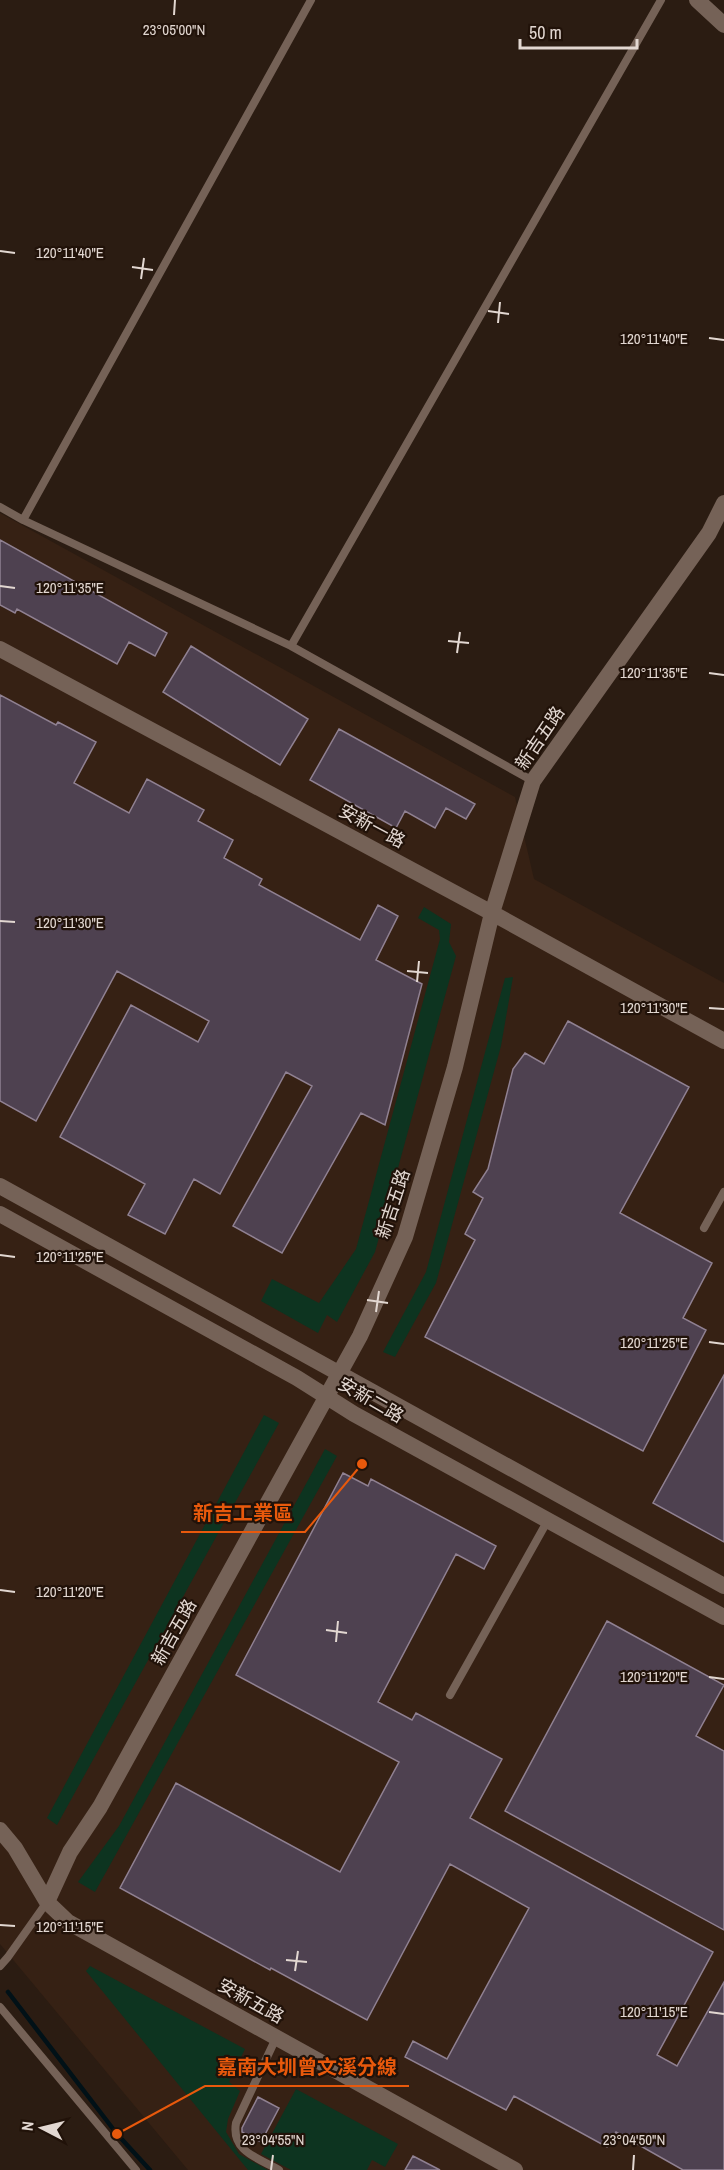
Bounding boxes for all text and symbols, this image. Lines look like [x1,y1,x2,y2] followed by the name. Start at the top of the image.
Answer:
[520,12,637,50] scale bar
[143,19,205,40] text: 23°05'00"N
[529,20,562,45] text: 50 m
[36,242,104,263] text: 120°11'40"E
[620,328,688,349] text: 120°11'40"E
[36,577,104,598] text: 120°11'35"E
[620,662,688,683] text: 120°11'35"E
[509,701,570,775] street label: 新吉五路
[335,798,410,853] street label: 安新一路
[36,912,104,933] text: 120°11'30"E
[620,997,688,1018] text: 120°11'30"E
[370,1166,416,1242] street label: 新吉五路
[36,1246,104,1267] text: 120°11'25"E
[620,1332,688,1353] text: 120°11'25"E
[334,1371,409,1428] street label: 安新二路
[181,1494,305,1532] callout: 新吉工業區
[193,1499,293,1526] text: 新吉工業區
[36,1581,104,1602] text: 120°11'20"E
[145,1594,202,1669] street label: 新吉五路
[620,1666,688,1687] text: 120°11'20"E
[36,1916,104,1937] text: 120°11'15"E
[214,1972,289,2029] street label: 安新五路
[620,2001,688,2022] text: 120°11'15"E
[205,2048,409,2086] callout: 嘉南大圳曾文溪分線
[217,2053,397,2080] text: 嘉南大圳曾文溪分線
[12,2098,72,2158] north arrow
[16,2120,39,2132] text: N
[242,2129,304,2150] text: 23°04'55"N
[603,2129,665,2150] text: 23°04'50"N

